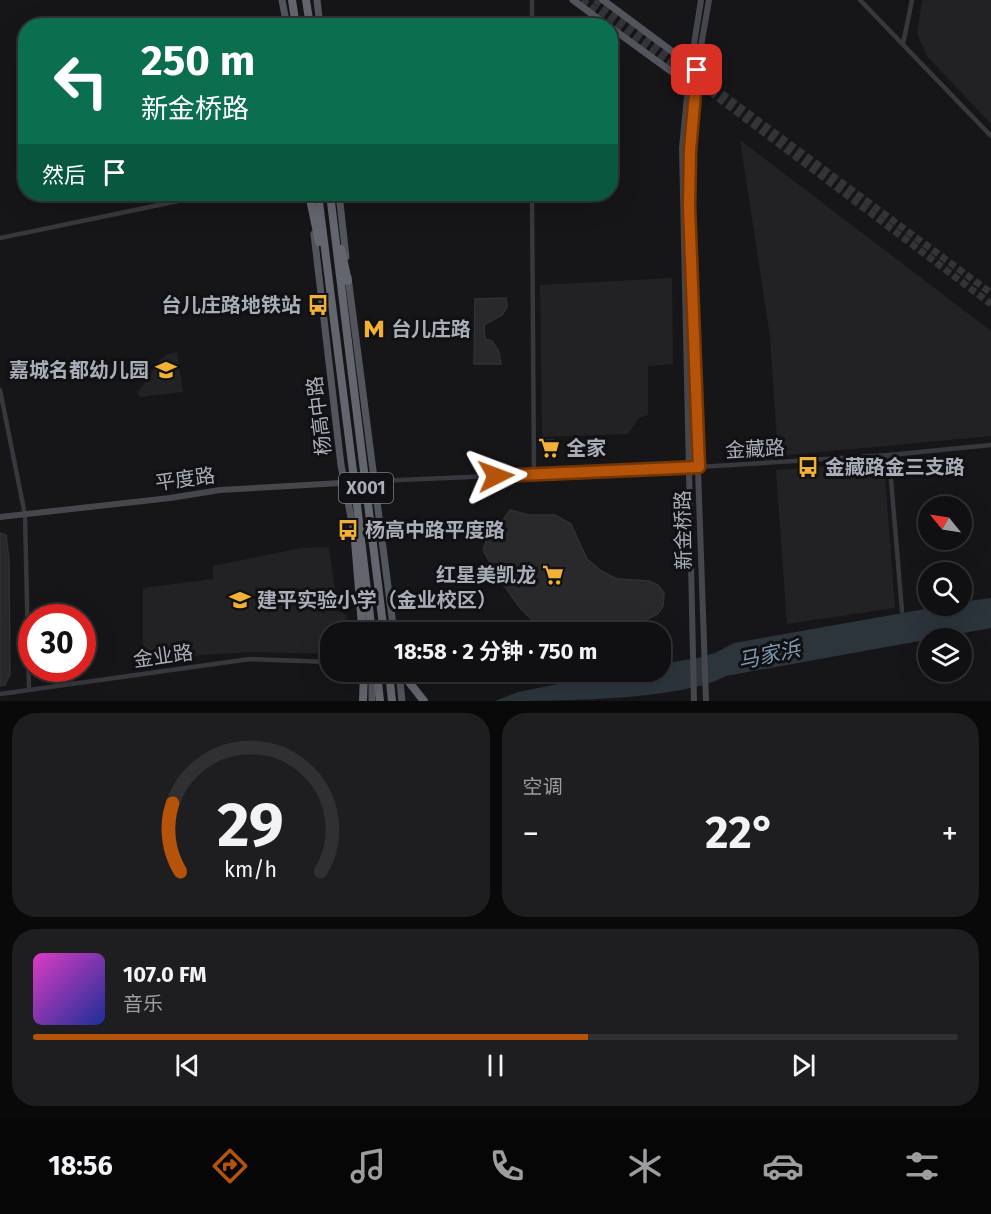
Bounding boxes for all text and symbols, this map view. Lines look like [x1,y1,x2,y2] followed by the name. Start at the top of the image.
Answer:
[141,36,255,86] text: 250 m
[42,42,120,120] icon: left
[671,44,722,95] pin
[680,53,713,86] icon: arrive
[141,93,249,125] text: 新金桥路
[98,156,131,189] icon: arrive
[42,162,86,189] text: 然后
[161,293,301,317] place label: 台儿庄路地铁站
[306,293,330,317] bus stop icon: 台儿庄路地铁站
[362,317,386,341] metro station icon: 台儿庄路
[391,317,471,341] place label: 台儿庄路
[9,358,149,382] place label: 嘉城名都幼儿园
[154,358,178,382] school or university icon: 嘉城名都幼儿园
[302,375,336,457] street label: 杨高中路
[724,435,786,463] street label: 金藏路
[537,436,561,460] supermarket icon: 全家
[566,436,606,460] place label: 全家
[464,444,528,508] position arrow
[796,455,820,479] bus stop icon: 金藏路金三支路
[825,455,965,479] place label: 金藏路金三支路
[154,463,216,495] street label: 平度路
[339,473,393,503] road number: X001
[670,490,696,570] street label: 新金桥路
[918,496,972,550] north arrow
[918,496,972,682] map controls
[336,518,360,542] bus stop icon: 杨高中路平度路
[365,518,505,542] place label: 杨高中路平度路
[918,562,972,616] button: search
[436,563,536,587] place label: 红星美凯龙
[541,563,565,587] supermarket icon: 红星美凯龙
[228,588,252,612] school or university icon: 建平实验小学（金业校区）
[257,588,497,612] place label: 建平实验小学（金业校区）
[18,604,96,682] speed limit sign: 30
[918,628,972,682] button: layers
[735,635,804,674] water label: 马家浜
[394,638,597,665] text: 18:58 · 2 分钟 · 750 m
[132,640,194,672] street label: 金业路
[523,775,563,799] text: 空调
[217,788,284,863] text: 29
[705,806,775,860] text: 22°
[523,814,539,854] text: −
[942,814,958,854] text: +
[224,857,277,883] text: km/h
[123,961,206,988] text: 107.0 FM
[123,992,163,1016] text: 音乐
[171,1049,204,1082] icon: previous
[479,1049,512,1082] icon: pause
[787,1049,820,1082] icon: next
[209,1145,251,1187] icon: directions
[347,1145,389,1187] icon: music
[486,1145,528,1187] icon: phone
[624,1145,666,1187] icon: climate
[762,1145,804,1187] icon: car
[901,1145,943,1187] icon: filters
[48,1150,113,1182] text: 18:56

